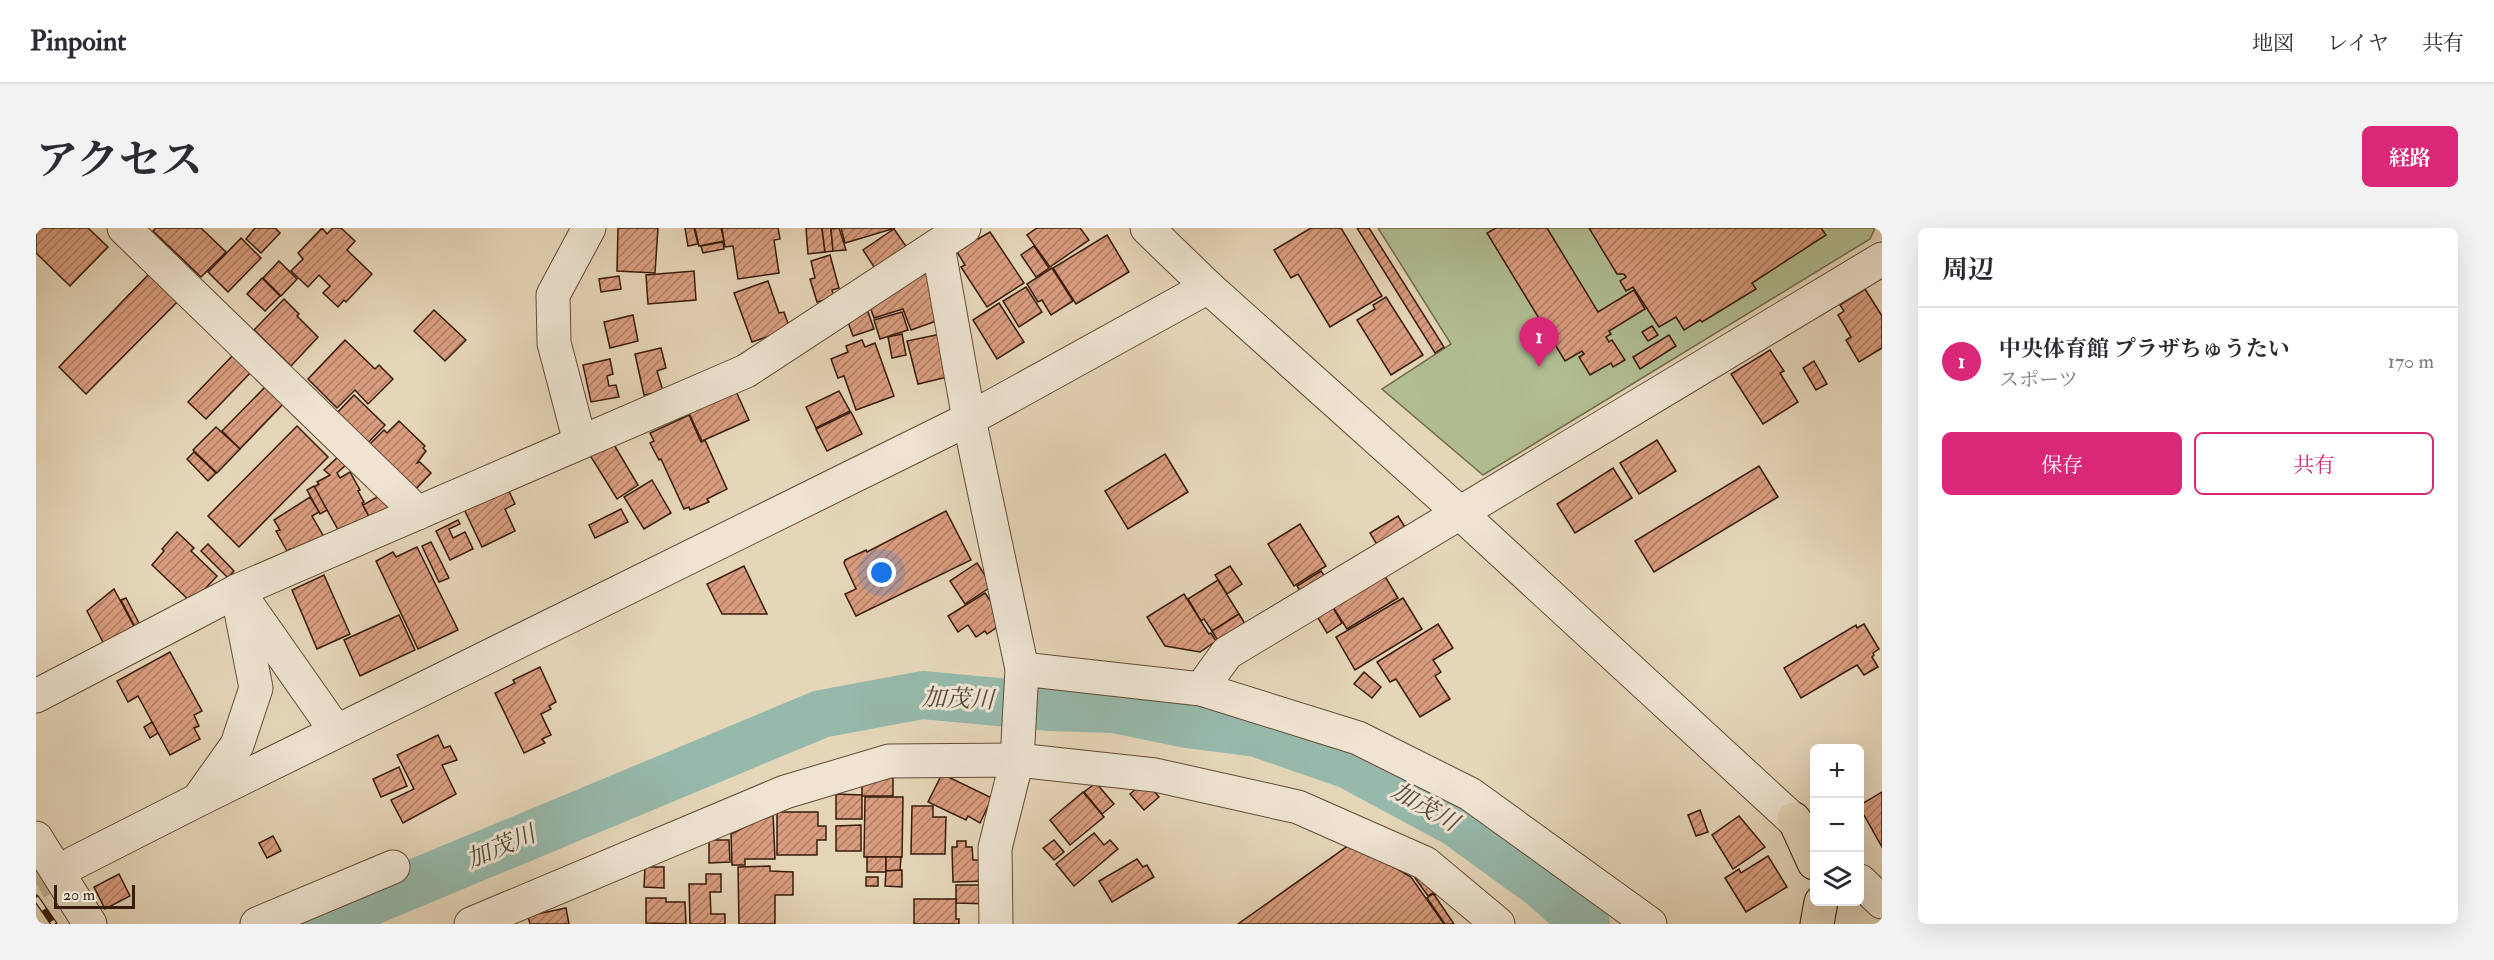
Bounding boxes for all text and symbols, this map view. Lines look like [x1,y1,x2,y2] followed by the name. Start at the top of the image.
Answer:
[30,24,126,59] text: Pinpoint
[2252,30,2294,57] text: 地図
[2327,30,2389,57] text: レイヤ
[2422,30,2464,57] text: 共有
[2362,126,2458,187] button: 経路
[36,135,203,187] text: アクセス
[1942,254,1994,286] text: 周辺
[1520,318,1558,367] pin: 1
[1999,335,2290,363] text: 中央体育館 プラザちゅうたい
[1958,349,1965,374] text: 1
[2388,349,2434,374] text: 170 m
[1999,367,2078,392] text: スポーツ
[1942,432,2182,495] button: 保存
[2194,432,2434,495] button: 共有
[867,558,896,587] your location
[921,682,998,716] water label: 加茂川
[1810,744,1864,906] map controls
[1810,744,1864,798] button: +
[1386,776,1467,840] water label: 加茂川
[1810,798,1864,852] button: −
[462,817,543,875] water label: 加茂川
[1810,852,1864,906] button: layers
[54,882,135,910] scale bar
[63,885,95,905] text: 20 m

